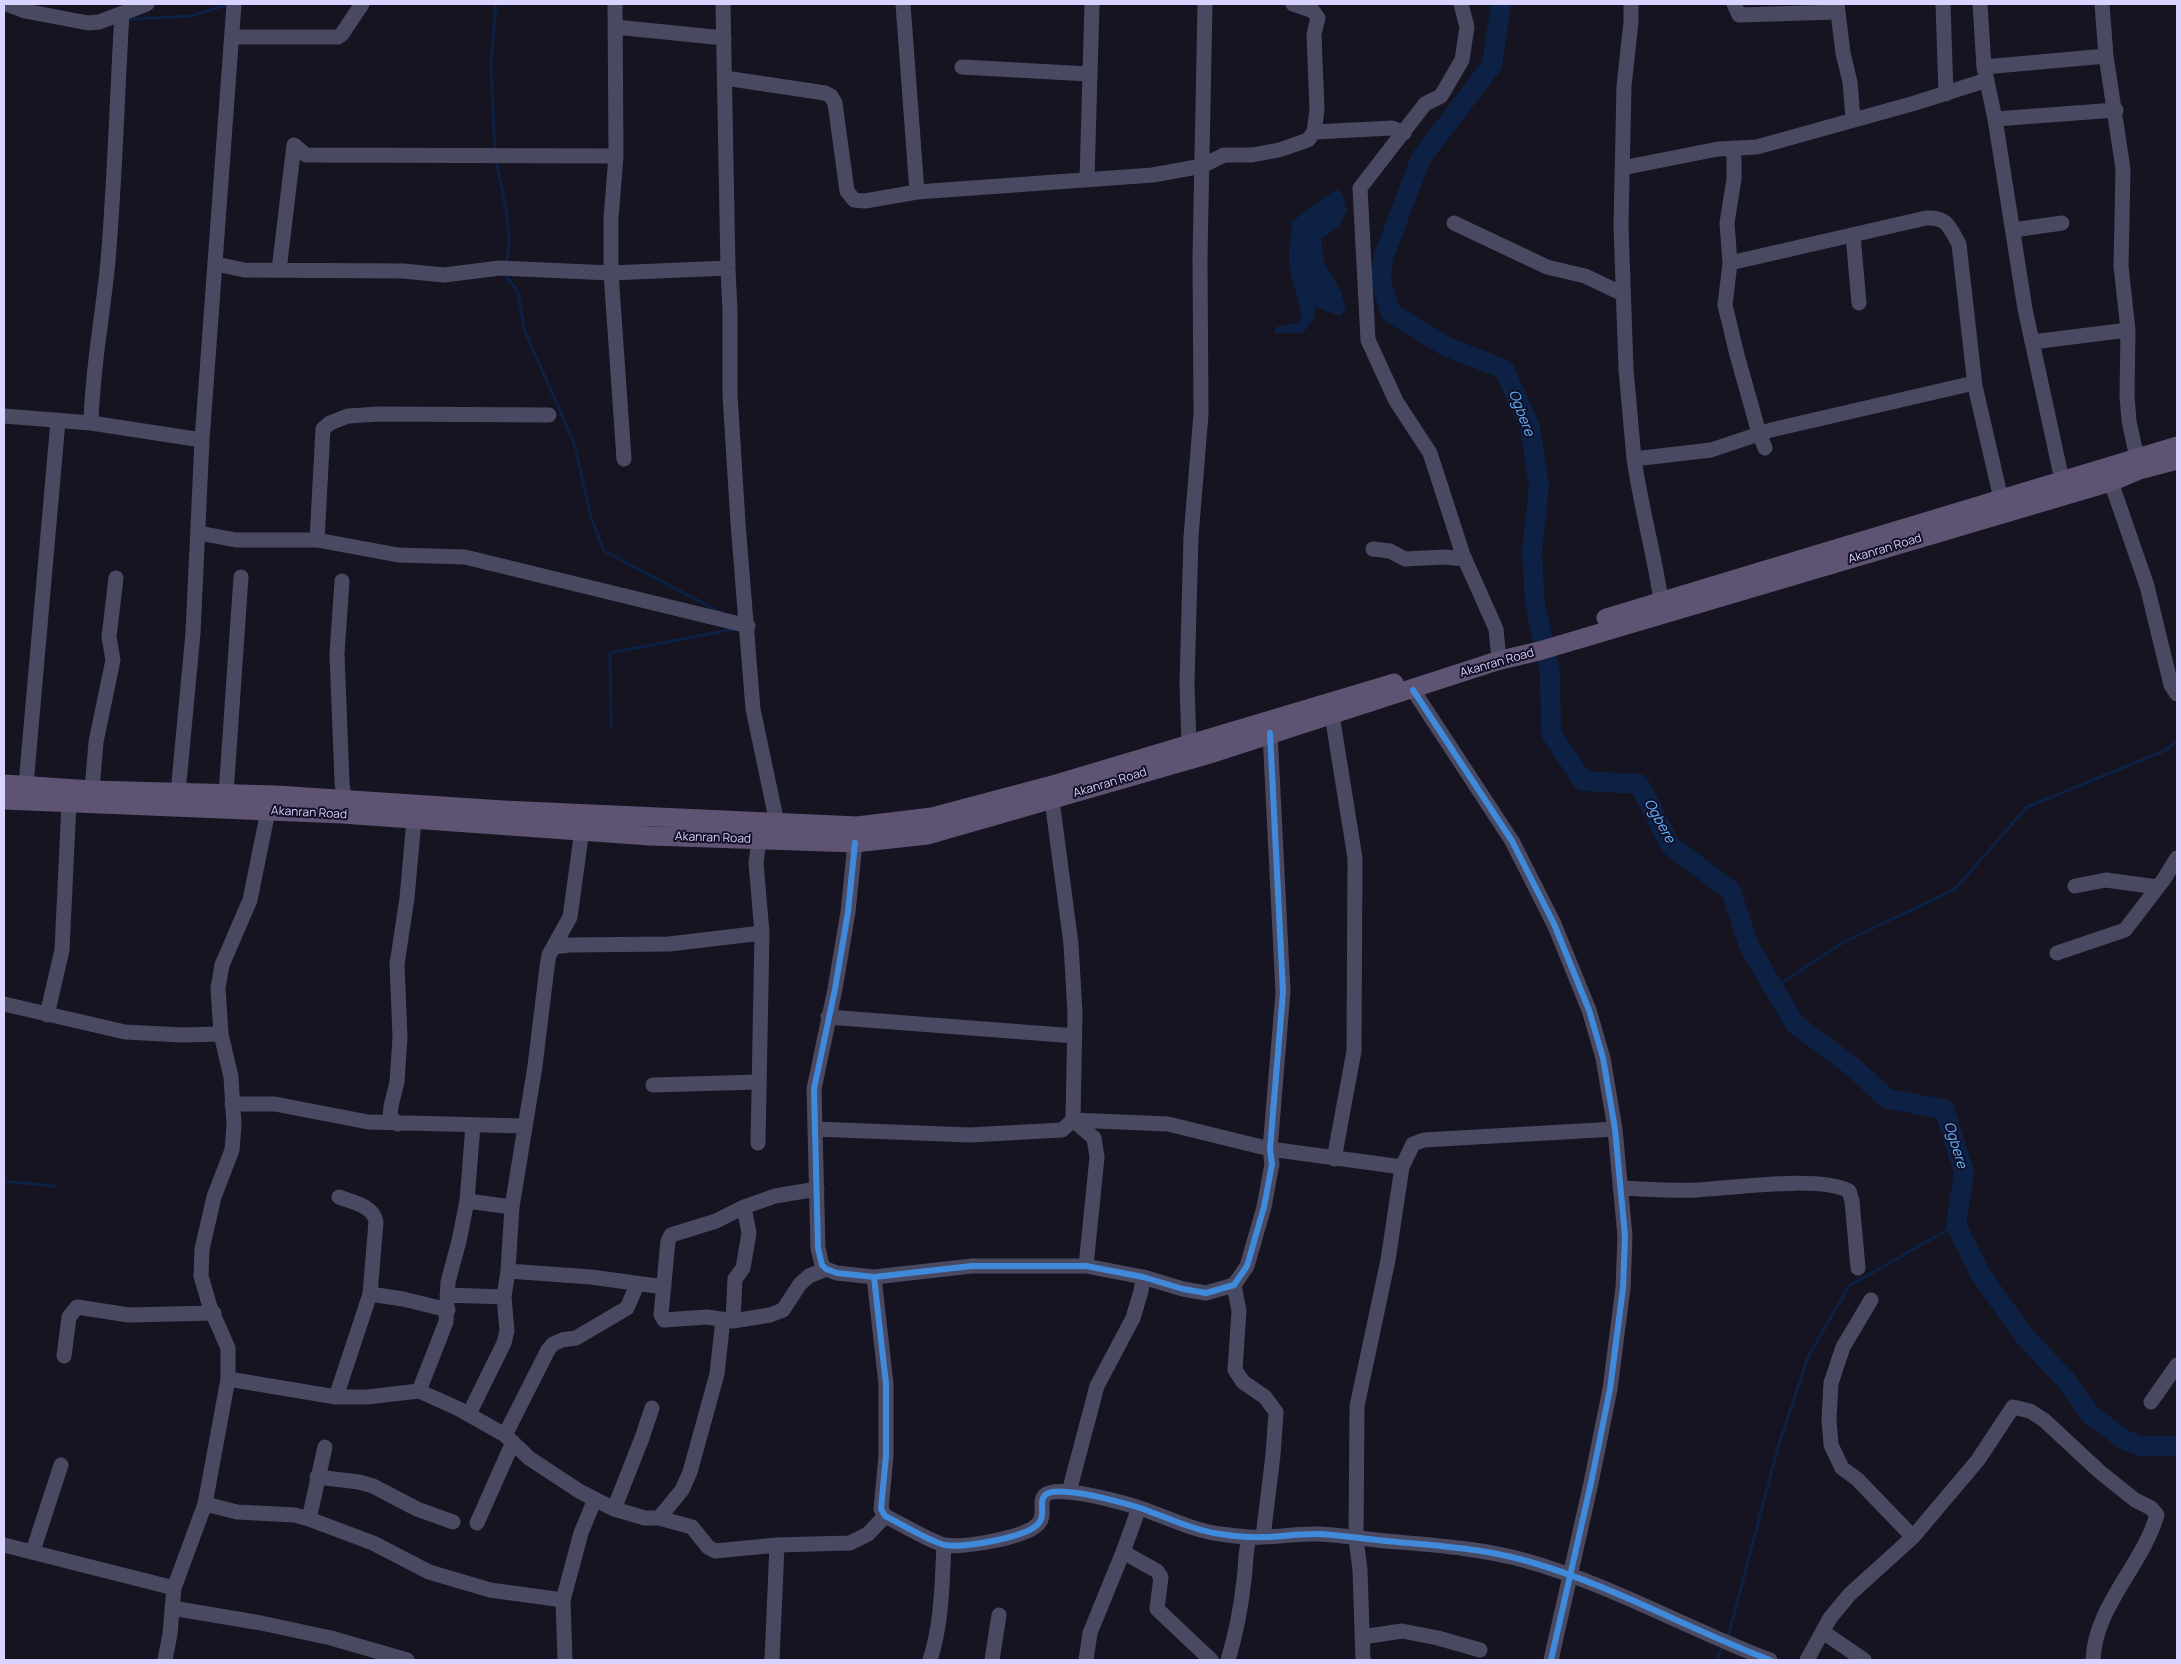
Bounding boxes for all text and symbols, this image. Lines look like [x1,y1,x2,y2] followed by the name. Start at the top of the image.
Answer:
[1505,388,1537,438] water label: Ogbere
[1847,531,1923,567] street label: Akanran Road
[1458,646,1536,680] street label: Akanran Road
[1072,765,1148,801] street label: Akanran Road
[1640,796,1678,846] water label: Ogbere
[271,804,347,822] street label: Akanran Road
[675,829,751,847] street label: Akanran Road
[1940,1120,1970,1170] water label: Ogbere

